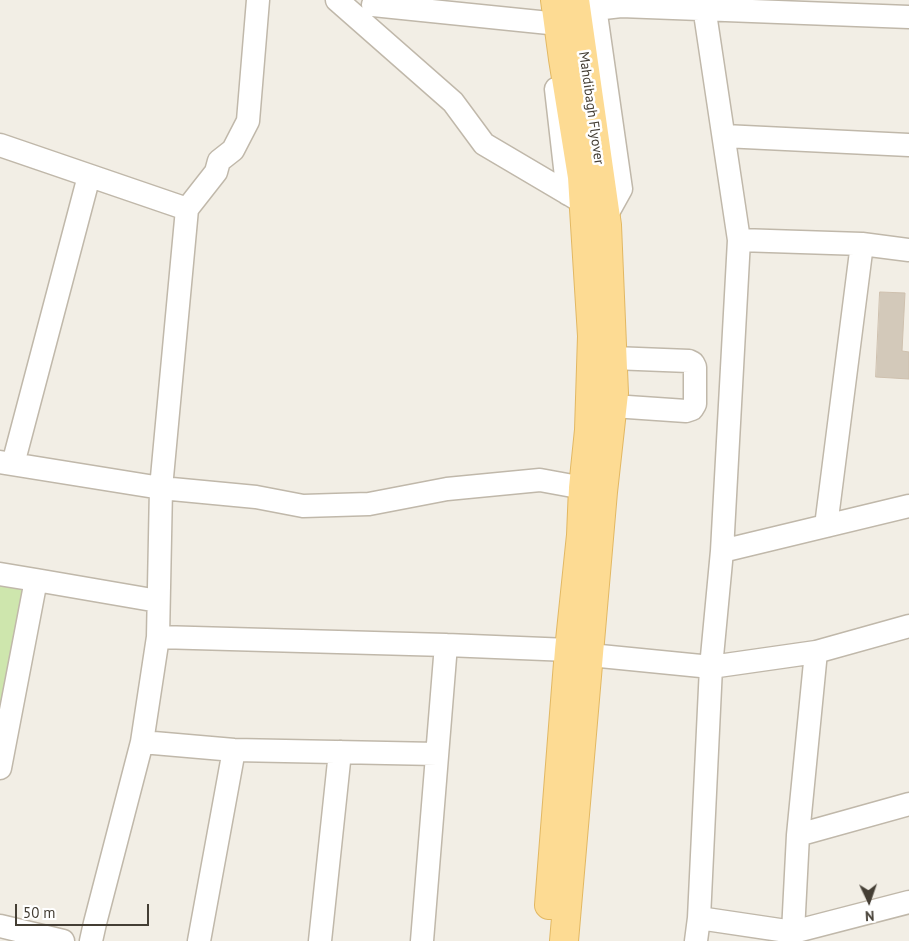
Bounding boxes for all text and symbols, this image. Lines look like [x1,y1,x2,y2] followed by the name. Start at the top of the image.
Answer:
[575,50,607,166] street label: Mahdibagh Flyover
[844,876,894,926] north arrow
[18,894,151,926] scale bar
[23,903,56,922] text: 50 m
[865,907,875,925] text: N

